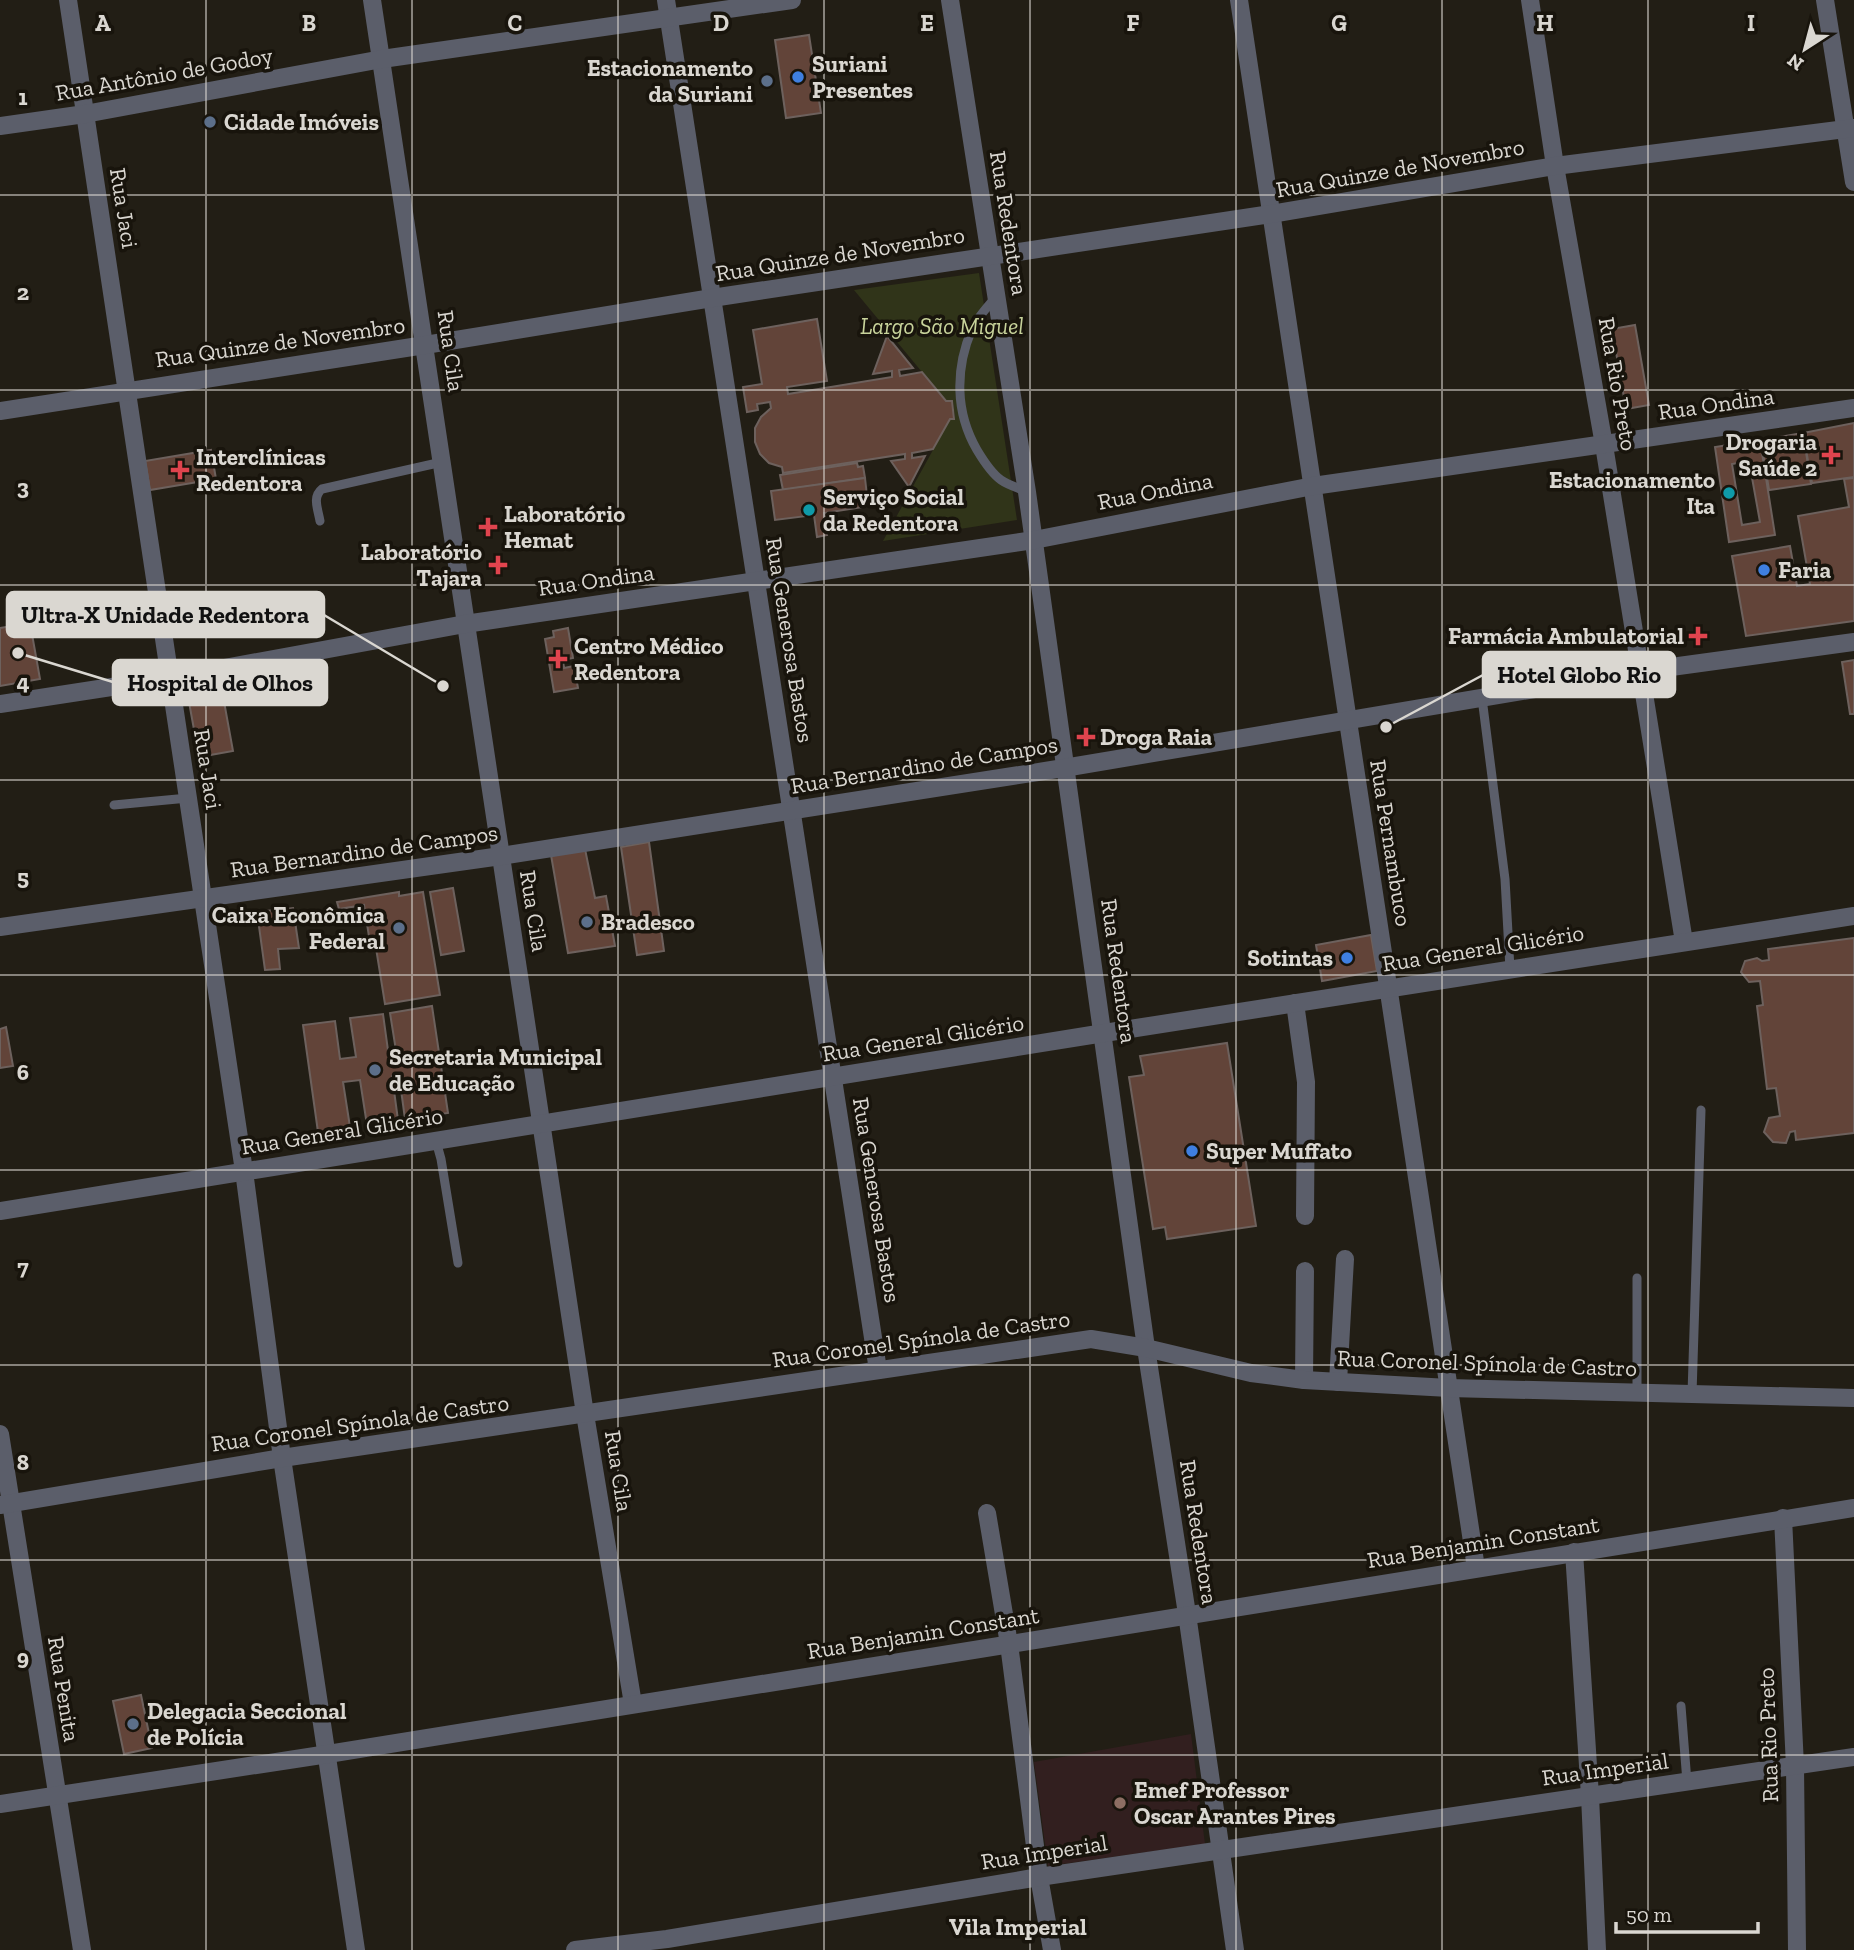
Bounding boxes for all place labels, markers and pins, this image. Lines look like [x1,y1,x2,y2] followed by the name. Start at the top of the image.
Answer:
[812,50,913,104] place label: Suriani Presentes
[587,54,753,108] place label: Estacionamento da Suriani
[790,69,806,85] marker: Suriani Presentes
[759,73,775,89] marker: Estacionamento da Suriani
[224,108,379,136] place label: Cidade Imóveis
[202,114,218,130] marker: Cidade Imóveis
[1725,428,1817,482] place label: Drogaria Saúde 2
[196,443,326,497] place label: Interclínicas Redentora
[1823,447,1839,463] marker: Drogaria Saúde 2
[170,460,190,480] marker: Interclínicas Redentora
[1549,466,1715,520] place label: Estacionamento Ita
[823,483,964,537] place label: Serviço Social da Redentora
[1721,485,1737,501] marker: Estacionamento Ita
[504,500,625,554] place label: Laboratório Hemat
[801,502,817,518] marker: Serviço Social da Redentora
[478,517,498,537] marker: Laboratório Hemat
[361,538,482,592] place label: Laboratório Tajara
[488,555,508,575] marker: Laboratório Tajara
[1778,556,1831,584] place label: Faria
[1756,562,1772,578] marker: Faria
[7,592,324,637] callout: Ultra-X Unidade Redentora
[1448,622,1684,650] place label: Farmácia Ambulatorial
[1690,628,1706,644] marker: Farmácia Ambulatorial
[574,632,723,686] place label: Centro Médico Redentora
[548,649,568,669] marker: Centro Médico Redentora
[1483,652,1675,697] callout: Hotel Globo Rio
[113,660,327,705] callout: Hospital de Olhos
[1100,723,1212,751] place label: Droga Raia
[1078,729,1094,745] marker: Droga Raia
[212,901,385,955] place label: Caixa Econômica Federal
[601,908,695,936] place label: Bradesco
[579,914,595,930] marker: Bradesco
[391,920,407,936] marker: Caixa Econômica Federal
[1247,944,1333,972] place label: Sotintas
[1339,950,1355,966] marker: Sotintas
[389,1043,602,1097] place label: Secretaria Municipal de Educação
[367,1062,383,1078] marker: Secretaria Municipal de Educação
[1206,1137,1352,1165] place label: Super Muffato
[1184,1143,1200,1159] marker: Super Muffato
[147,1697,347,1751] place label: Delegacia Seccional de Polícia
[125,1716,141,1732] marker: Delegacia Seccional de Polícia
[1134,1776,1336,1830] place label: Emef Professor Oscar Arantes Pires
[1112,1795,1128,1811] marker: Emef Professor Oscar Arantes Pires

